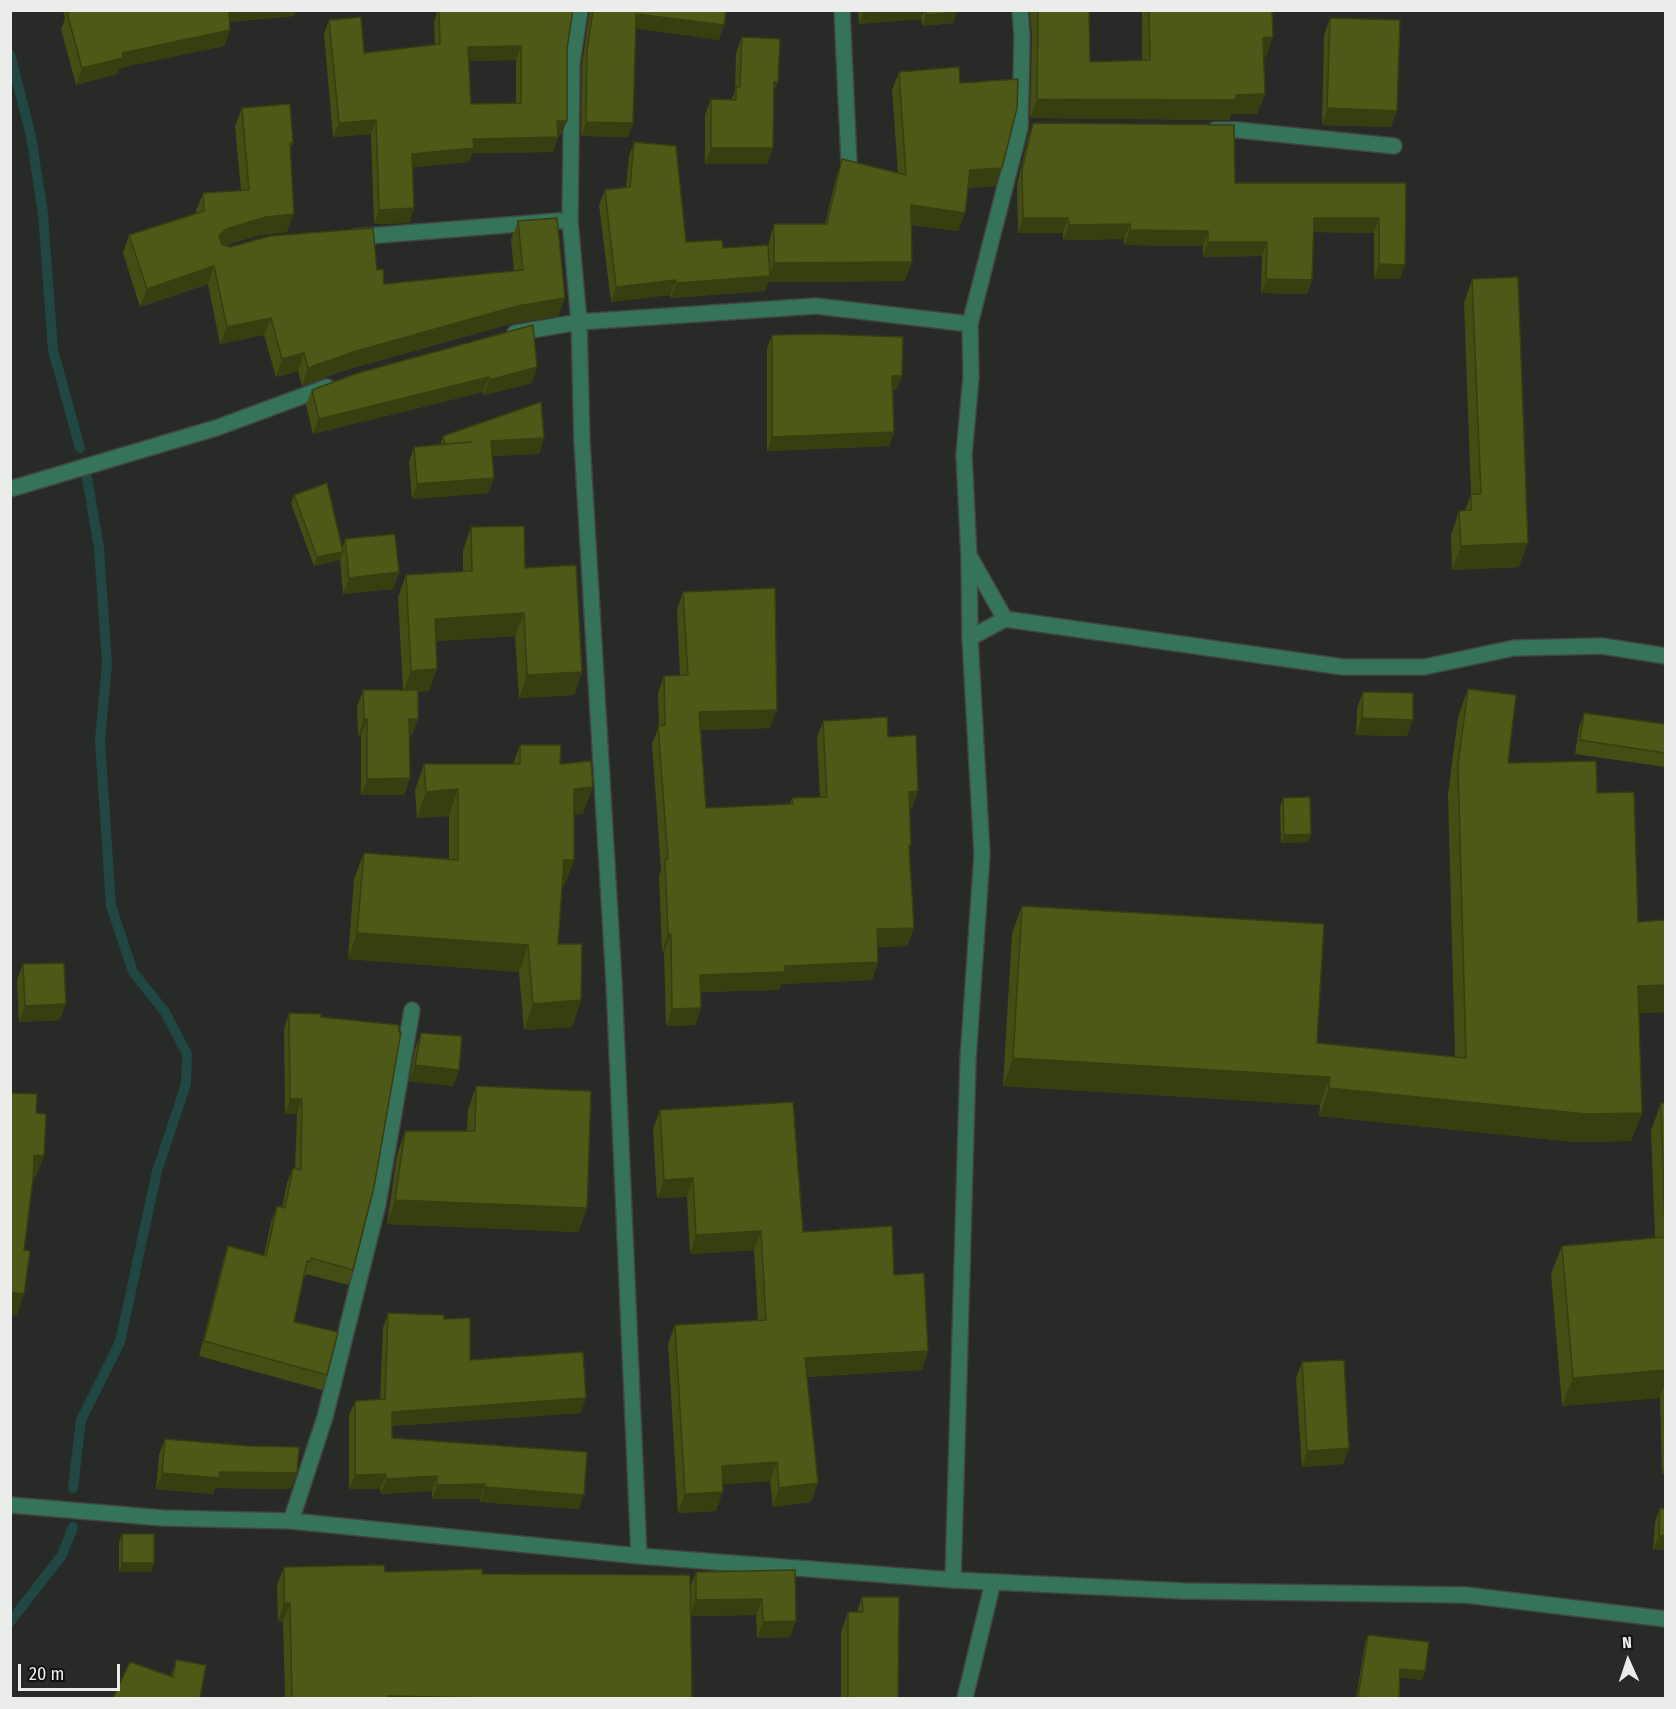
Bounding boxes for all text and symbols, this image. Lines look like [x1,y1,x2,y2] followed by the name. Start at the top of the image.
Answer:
[1598,1631,1658,1691] north arrow
[1622,1633,1632,1652] text: N
[21,1652,123,1690] scale bar
[29,1663,64,1685] text: 20 m

